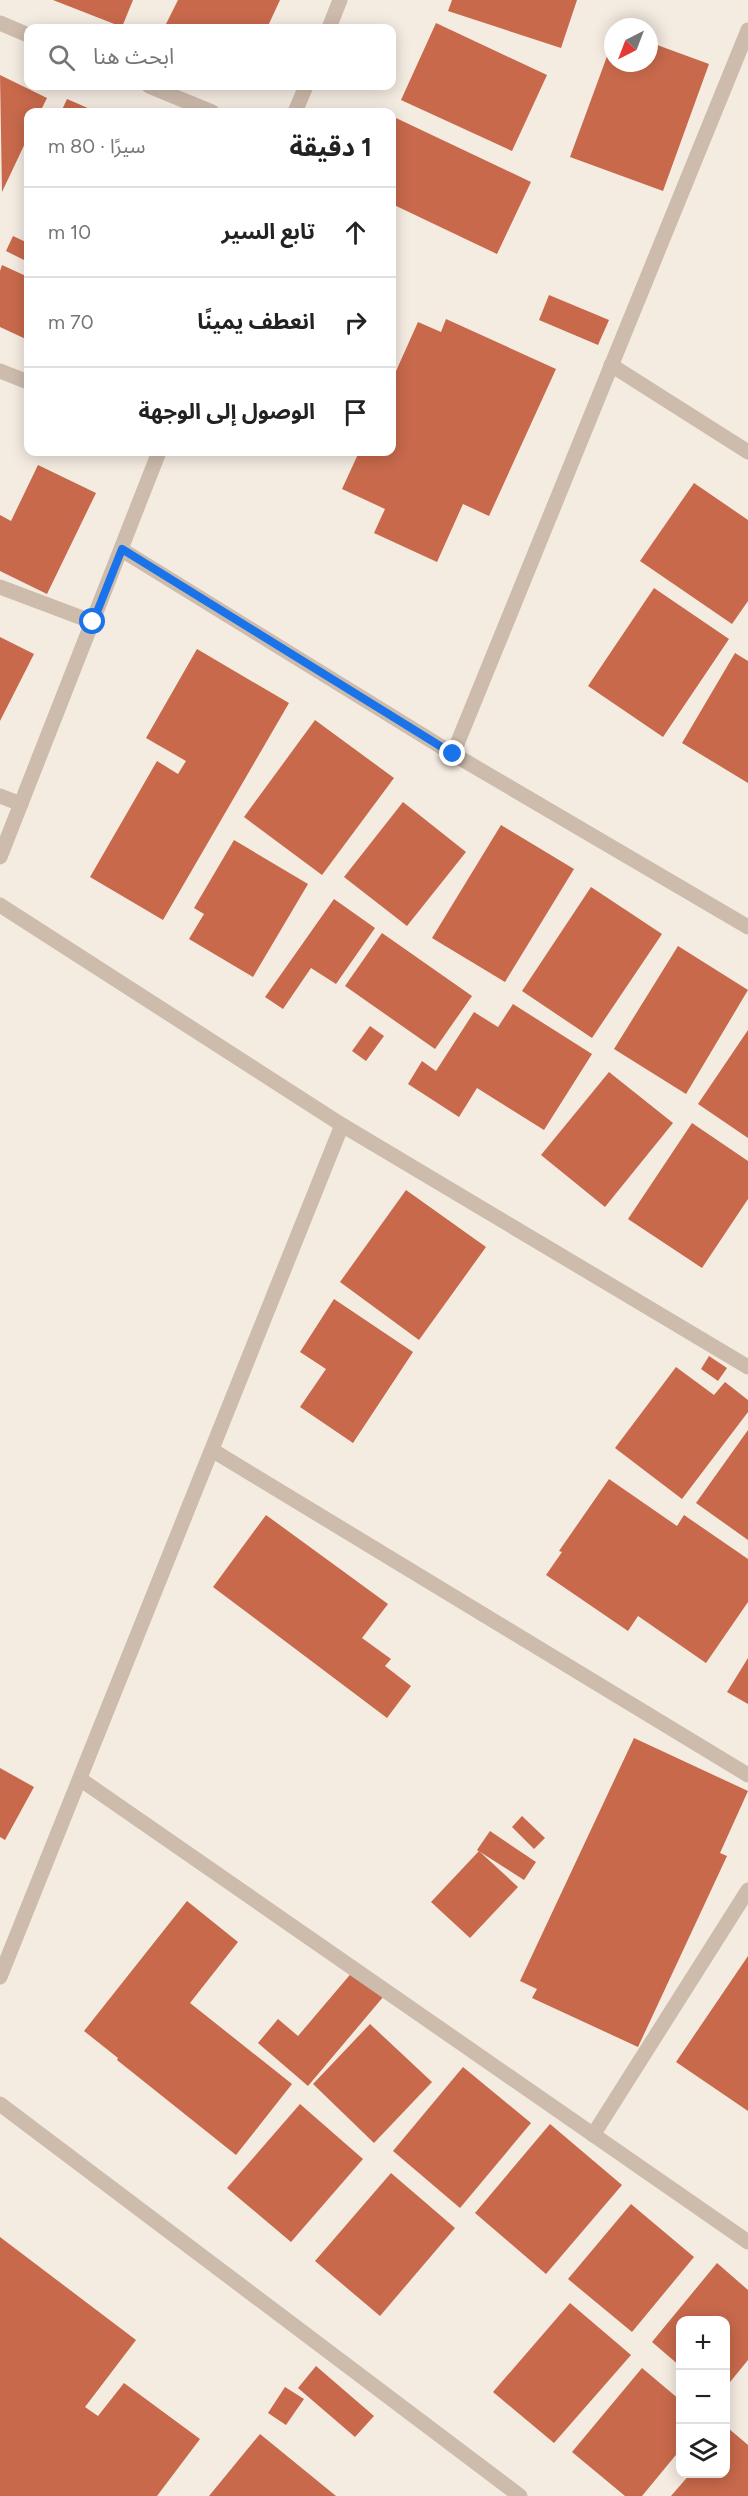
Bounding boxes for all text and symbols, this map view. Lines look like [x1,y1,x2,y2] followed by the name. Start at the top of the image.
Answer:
[604,18,658,72] north arrow
[24,24,396,90] search box
[45,41,78,74] icon: search
[93,43,174,70] text: ابحث هنا
[289,131,372,163] text: 1 دقيقة
[48,134,145,158] text: سيرًا · 80 m
[339,216,372,249] icon: ahead
[221,218,315,245] text: تابع السير
[48,220,91,244] text: 10 m
[339,306,372,339] icon: right
[197,308,315,335] text: انعطف يمينًا
[48,310,94,334] text: 70 m
[339,396,372,429] icon: arrive
[138,398,315,425] text: الوصول إلى الوجهة
[79,608,105,634] route start
[439,740,465,766] route end
[676,2316,730,2478] map controls
[676,2316,730,2370] button: +
[676,2370,730,2424] button: −
[676,2424,730,2478] button: layers

